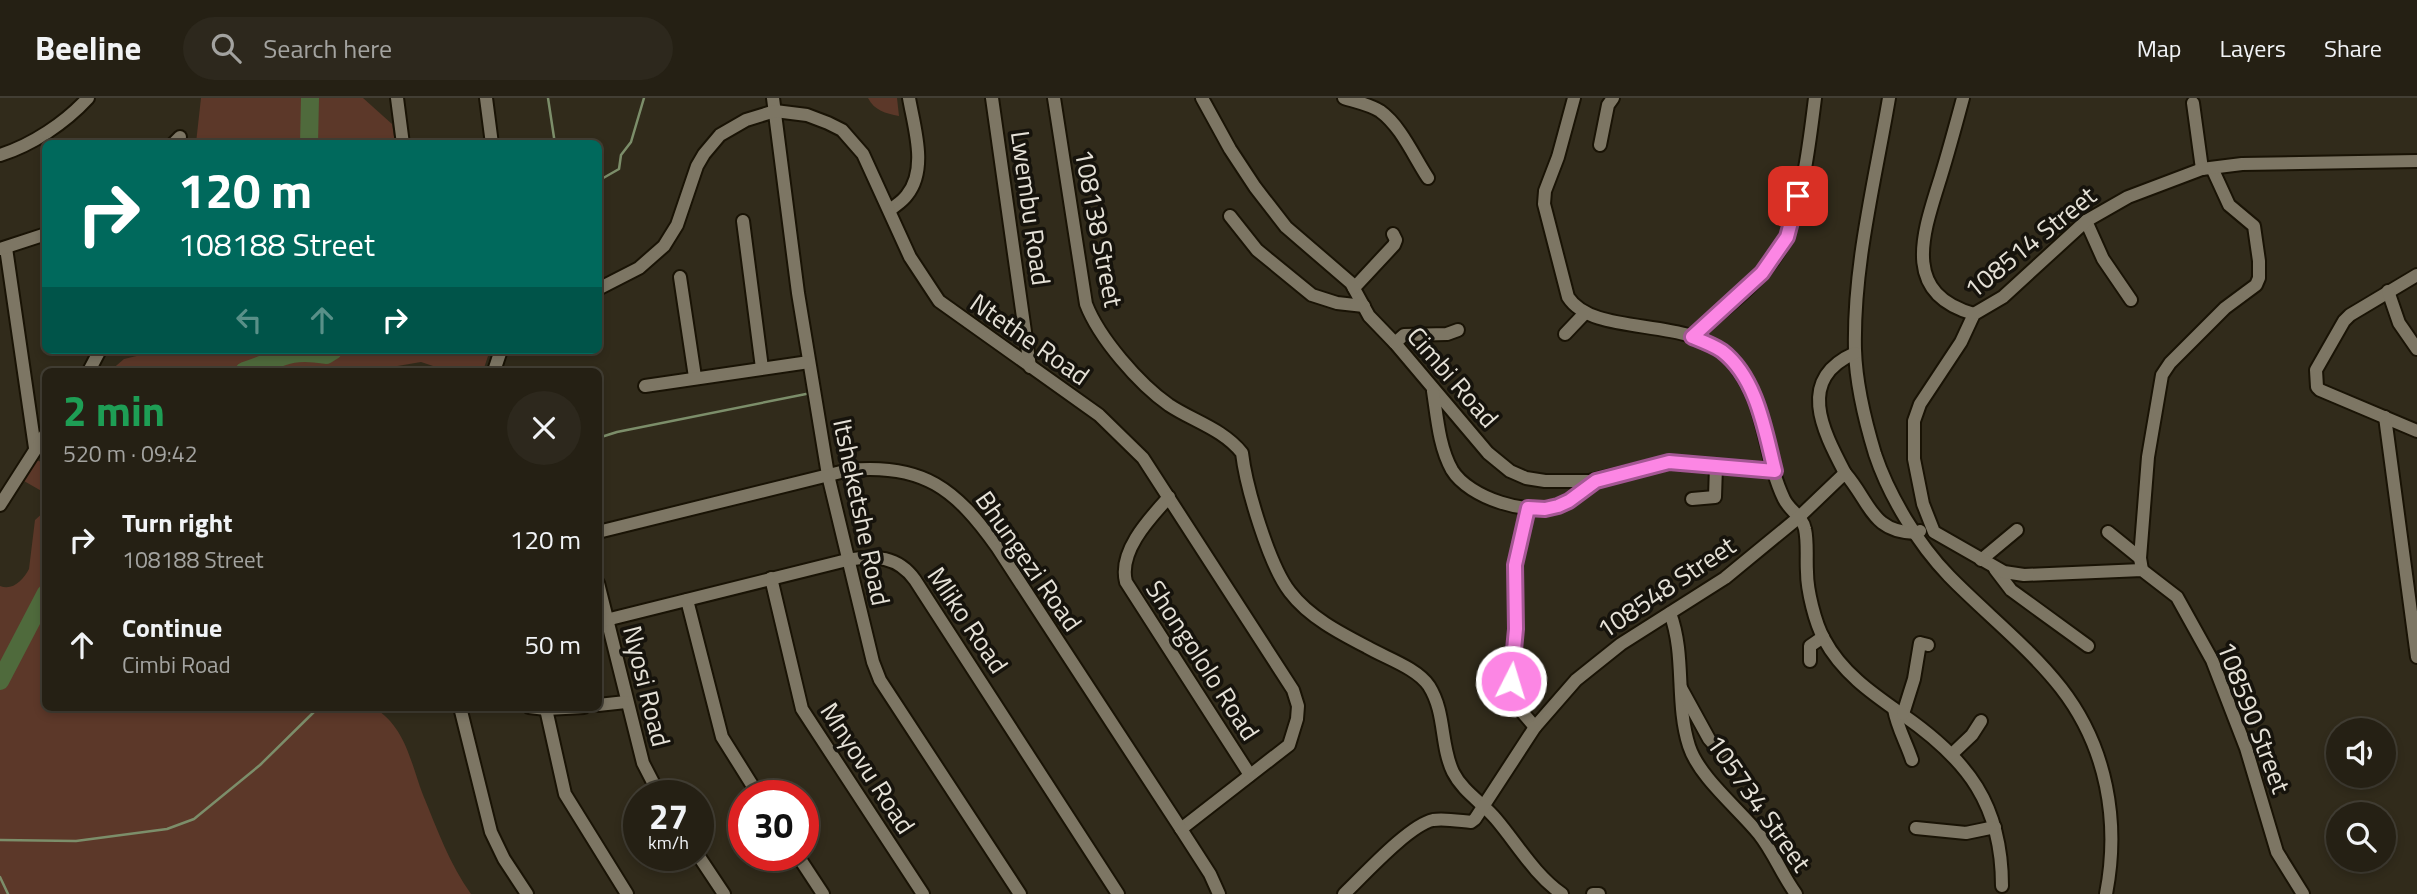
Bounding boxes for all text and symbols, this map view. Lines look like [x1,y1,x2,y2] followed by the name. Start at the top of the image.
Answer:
[183,17,673,80] search box
[35,23,141,73] text: Beeline
[207,29,245,67] icon: search
[263,29,392,68] text: Search here
[2137,30,2182,66] text: Map
[2220,30,2286,66] text: Layers
[2324,30,2382,66] text: Share
[1001,128,1061,288] street label: Lwembu Road
[1065,146,1133,310] street label: 108138 Street
[178,152,312,227] text: 120 m
[1768,166,1828,226] pin
[63,168,154,259] icon: right
[1956,176,2104,308] street label: 108514 Street
[1779,177,1817,215] icon: arrive
[178,220,375,268] text: 108188 Street
[962,283,1098,395] street label: Ntethe Road
[230,301,268,339] icon: left
[303,301,341,339] icon: ahead
[376,301,414,339] icon: right
[1398,318,1508,436] street label: Cimbi Road
[63,378,165,442] text: 2 min
[507,391,581,465] button: close
[823,415,901,609] street label: Itsheketshe Road
[63,436,198,471] text: 520 m · 09:42
[966,483,1092,639] street label: Bhungezi Road
[122,503,233,542] text: Turn right
[510,520,581,559] text: 120 m
[63,521,101,559] icon: right
[1589,526,1743,648] street label: 108548 Street
[122,542,264,577] text: 108188 Street
[918,559,1018,681] street label: Mliko Road
[1136,572,1270,748] street label: Shongololo Road
[122,608,222,647] text: Continue
[613,621,681,751] street label: Nyosi Road
[524,625,581,664] text: 50 m
[63,626,101,664] icon: ahead
[2207,635,2301,799] street label: 108590 Street
[1474,644,1548,718] position arrow
[122,647,231,682] text: Cimbi Road
[811,695,925,841] street label: Mnyovu Road
[2326,718,2396,872] map controls
[2326,718,2396,788] button: sound
[1697,726,1821,880] street label: 105734 Street
[728,780,819,871] speed limit sign: 30
[649,789,688,843] text: 27
[2326,802,2396,872] button: search
[648,829,689,856] text: km/h

